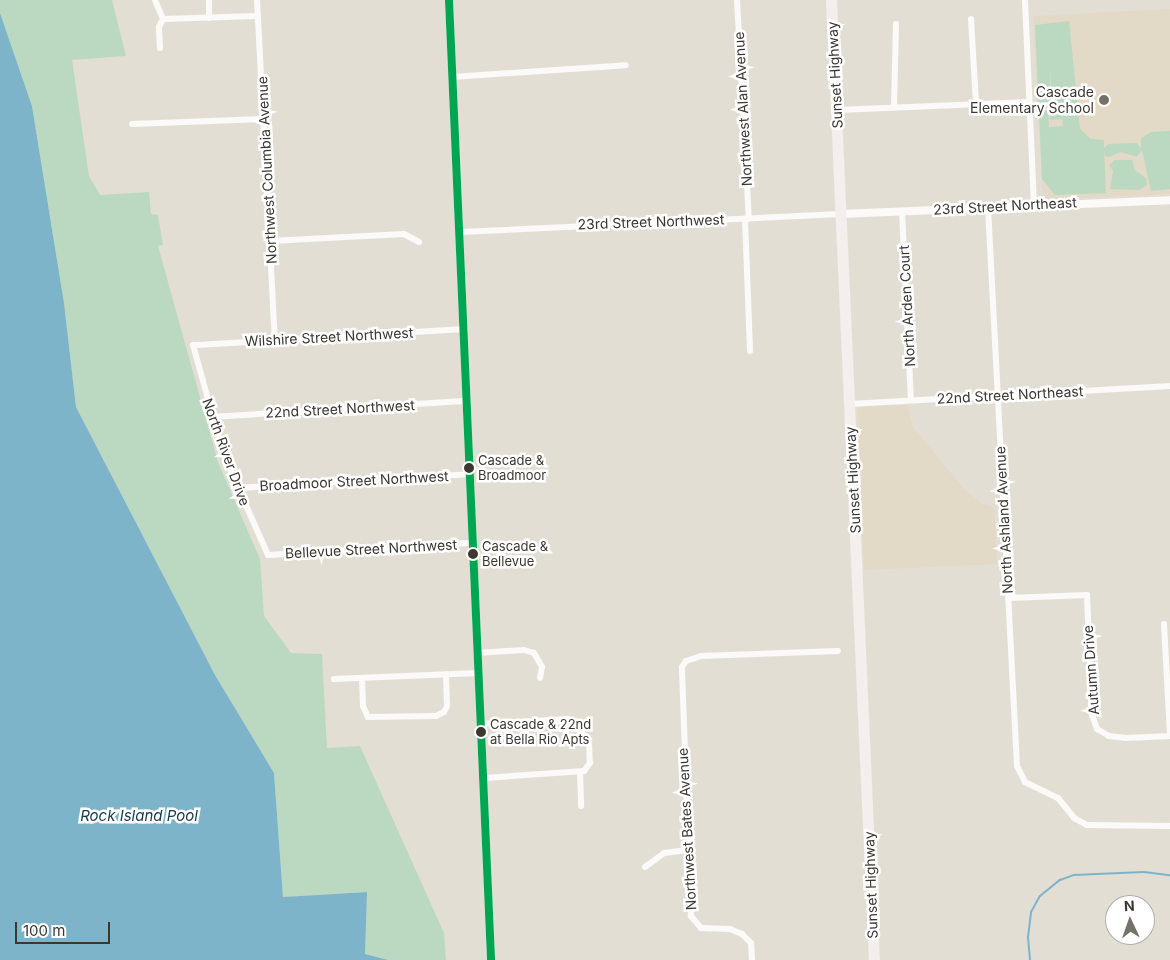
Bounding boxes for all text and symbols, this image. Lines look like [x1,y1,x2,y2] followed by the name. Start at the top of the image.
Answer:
[824,21,846,129] street label: Sunset Highway
[731,31,755,187] street label: Northwest Alan Avenue
[254,76,280,264] street label: Northwest Columbia Avenue
[970,84,1094,116] place label: Cascade Elementary School
[1098,94,1110,106] marker: Cascade Elementary School
[933,194,1077,218] street label: 23rd Street Northeast
[577,211,725,233] street label: 23rd Street Northwest
[895,245,919,367] street label: North Arden Court
[244,324,414,350] street label: Wilshire Street Northwest
[936,383,1084,407] street label: 22nd Street Northeast
[199,396,253,508] street label: North River Drive
[265,397,415,421] street label: 22nd Street Northwest
[842,426,864,534] street label: Sunset Highway
[992,446,1016,594] street label: North Ashland Avenue
[478,453,546,484] place label: Cascade & Broadmoor
[464,463,474,473] marker: Cascade & Broadmoor
[259,468,449,494] street label: Broadmoor Street Northwest
[285,536,457,562] street label: Bellevue Street Northwest
[482,539,548,570] place label: Cascade & Bellevue
[468,549,478,559] marker: Cascade & Bellevue
[1079,625,1103,715] street label: Autumn Drive
[490,717,591,748] place label: Cascade & 22nd at Bella Rio Apts
[476,727,486,737] marker: Cascade & 22nd at Bella Rio Apts
[674,747,700,911] street label: Northwest Bates Avenue
[80,807,198,825] water label: Rock Island Pool
[861,831,881,939] street label: Sunset Highway
[1105,895,1155,945] north arrow
[1123,897,1135,914] text: N
[18,912,112,944] scale bar
[23,921,65,940] text: 100 m

